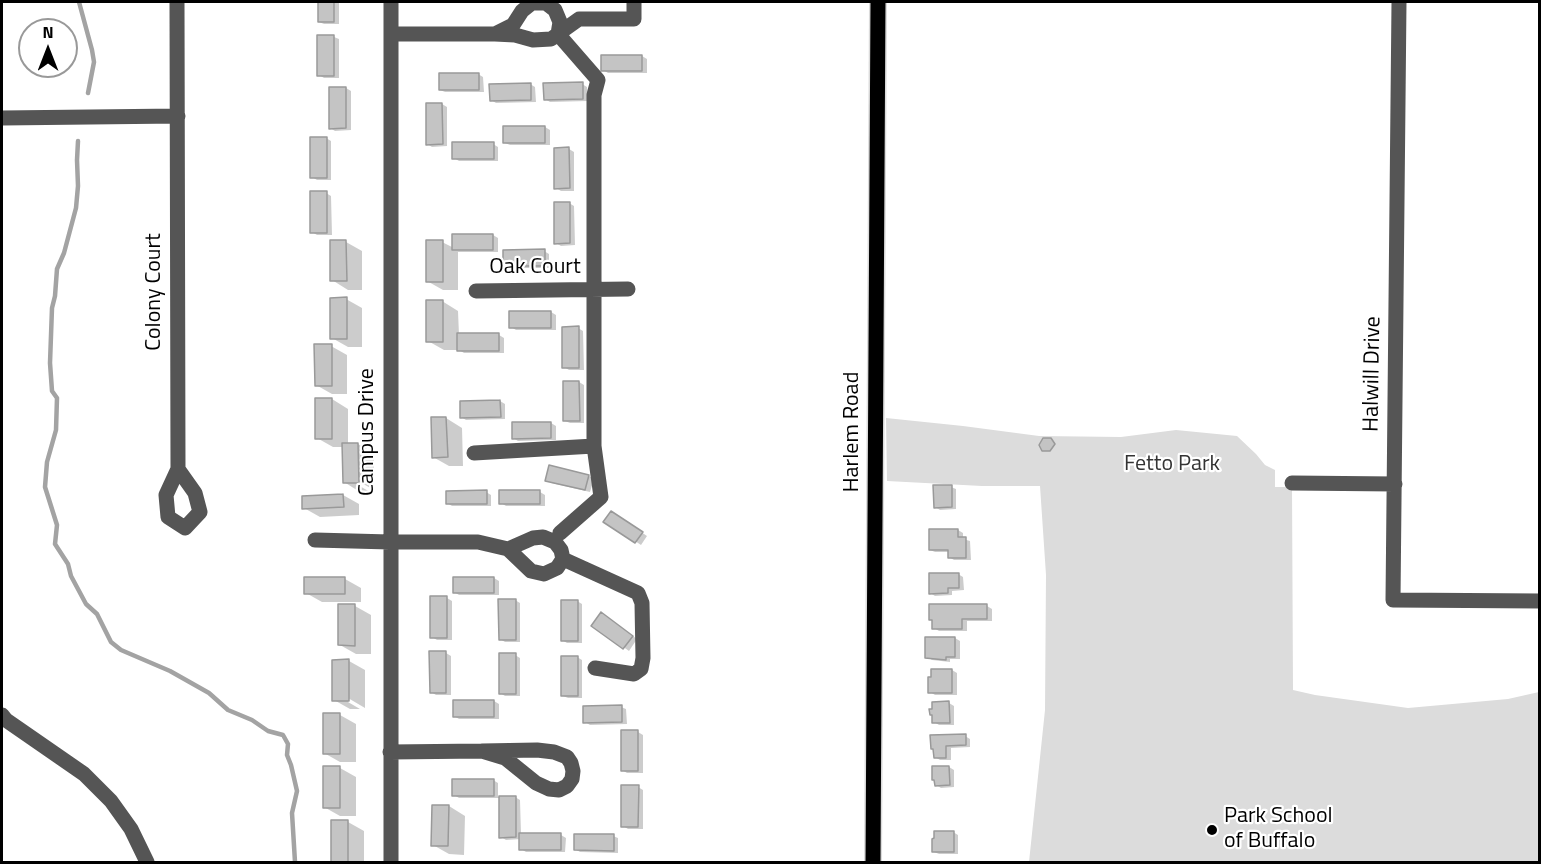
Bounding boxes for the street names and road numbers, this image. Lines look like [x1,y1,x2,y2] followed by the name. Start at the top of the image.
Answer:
[142,233,168,351] street label: Colony Court
[489,255,581,281] street label: Oak Court
[1359,316,1387,432] street label: Halwill Drive
[355,368,381,496] street label: Campus Drive
[840,372,866,492] street label: Harlem Road

